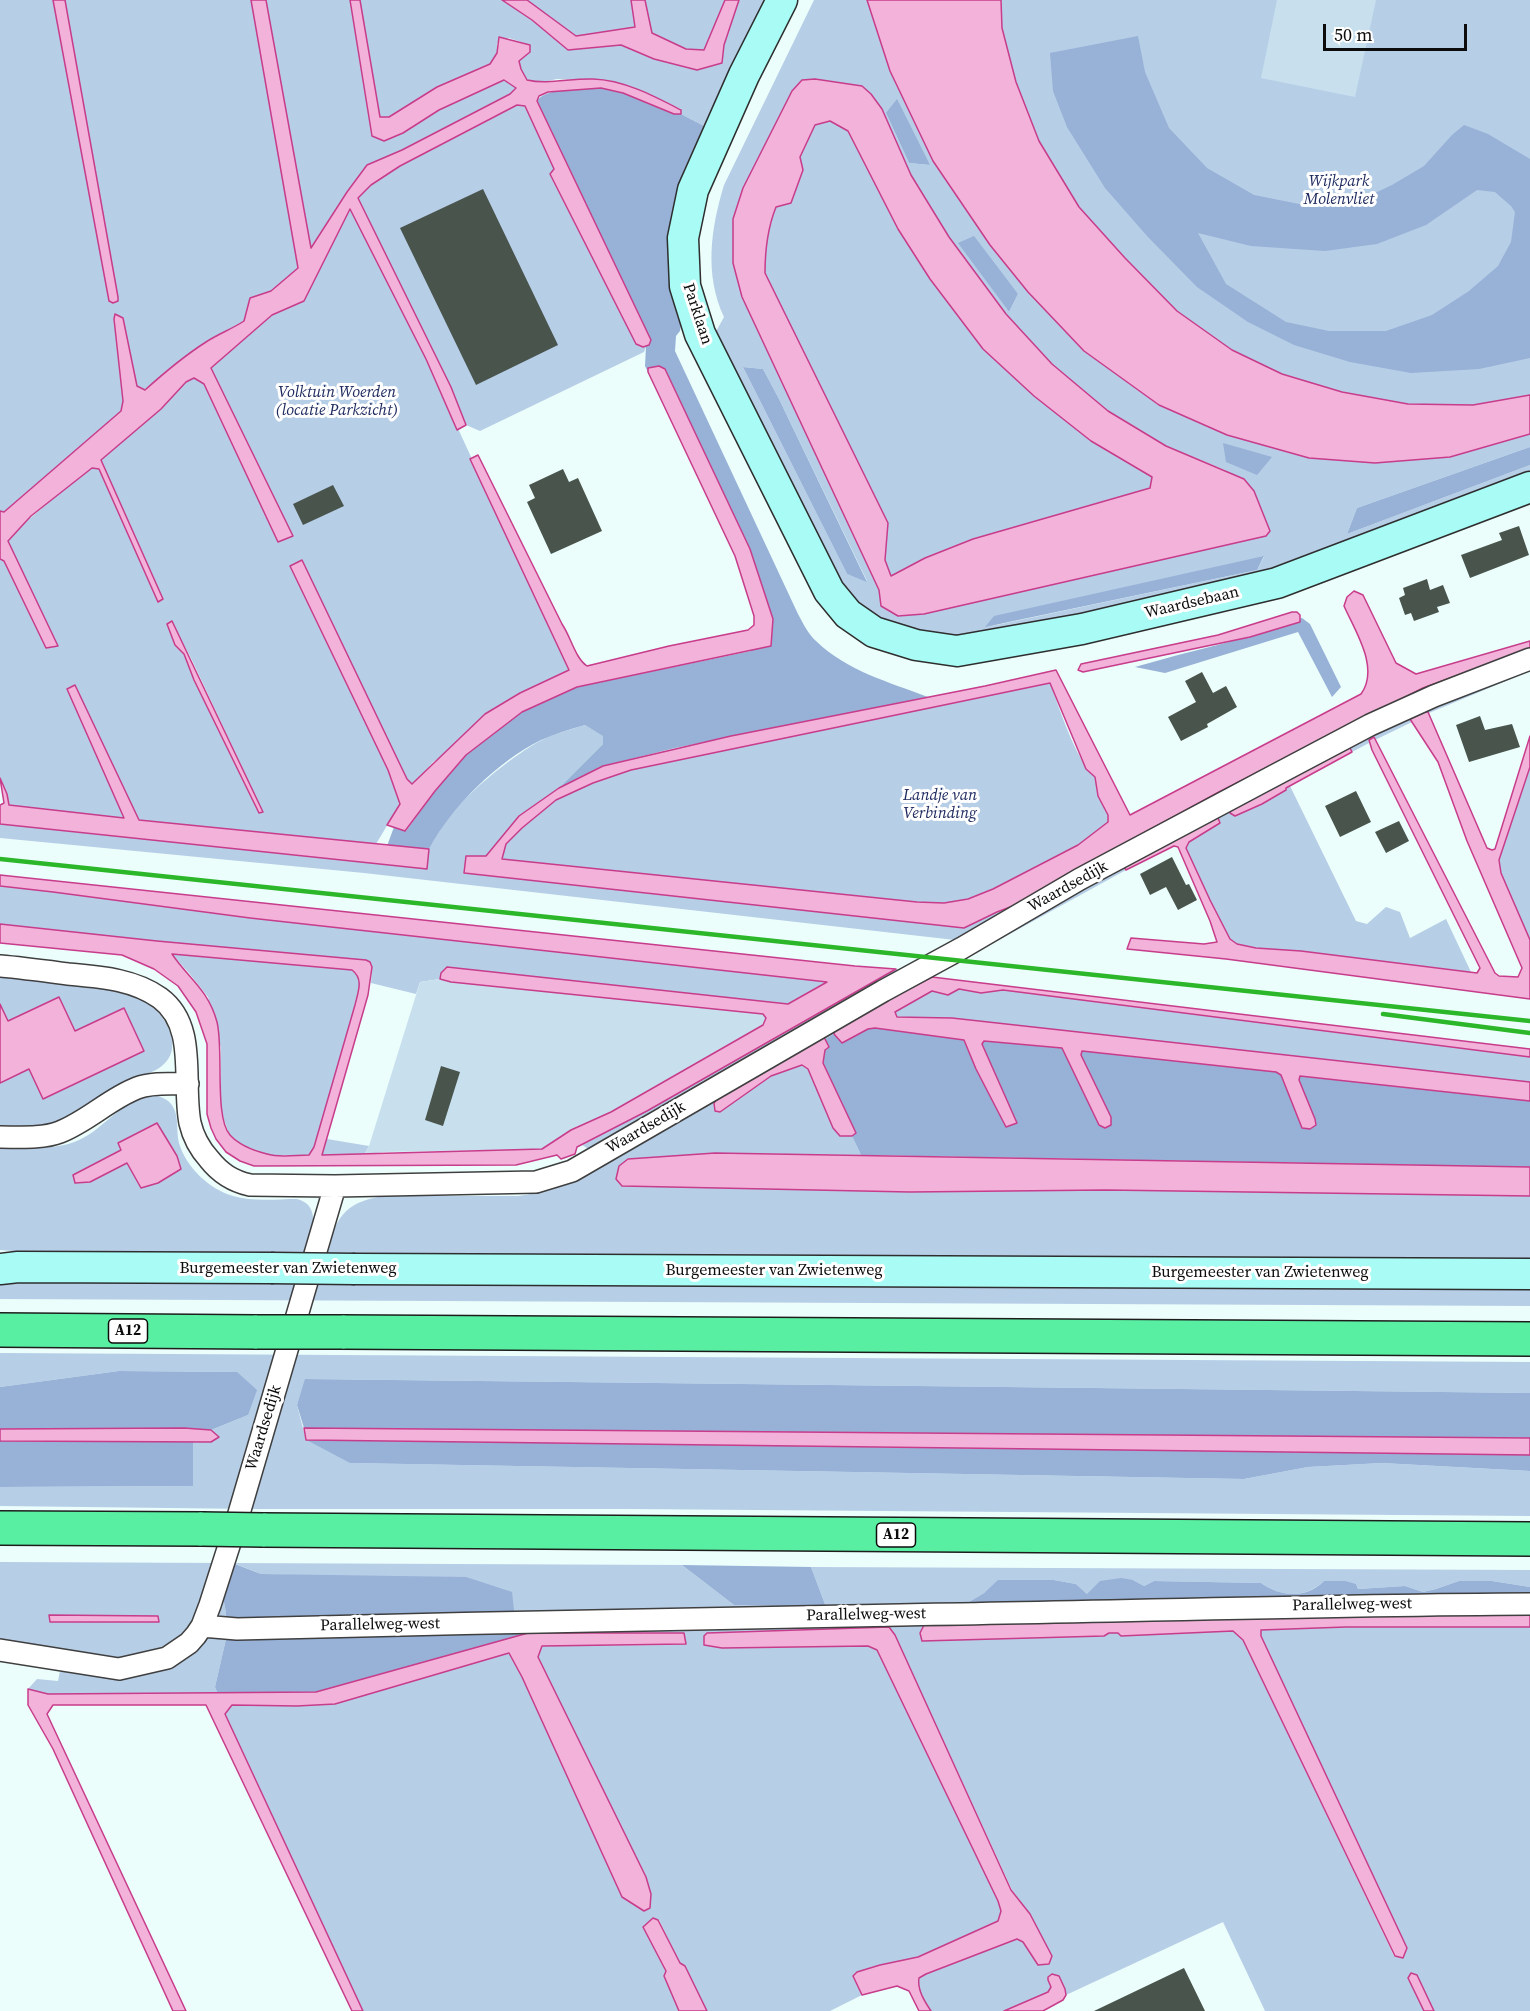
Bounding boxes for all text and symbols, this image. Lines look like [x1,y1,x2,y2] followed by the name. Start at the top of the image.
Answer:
[1326,12,1470,50] scale bar
[1334,22,1372,47] text: 50 m
[1304,172,1374,210] park label: Wijkpark Molenvliet
[678,281,716,347] street label: Parklaan
[276,383,398,421] park label: Volktuin Woerden (locatie Parkzicht)
[1143,583,1241,623] street label: Waardsebaan
[903,786,977,824] park label: Landje van Verbinding
[1025,857,1111,917] street label: Waardsedijk
[603,1098,689,1158] street label: Waardsedijk
[179,1259,397,1279] street label: Burgemeester van Zwietenweg
[665,1261,883,1281] street label: Burgemeester van Zwietenweg
[1151,1263,1369,1283] street label: Burgemeester van Zwietenweg
[108,1319,148,1343] road number: A12
[242,1383,286,1473] street label: Waardsedijk
[876,1523,916,1547] road number: A12
[1292,1594,1412,1616] street label: Parallelweg-west
[806,1604,926,1626] street label: Parallelweg-west
[320,1614,440,1636] street label: Parallelweg-west

